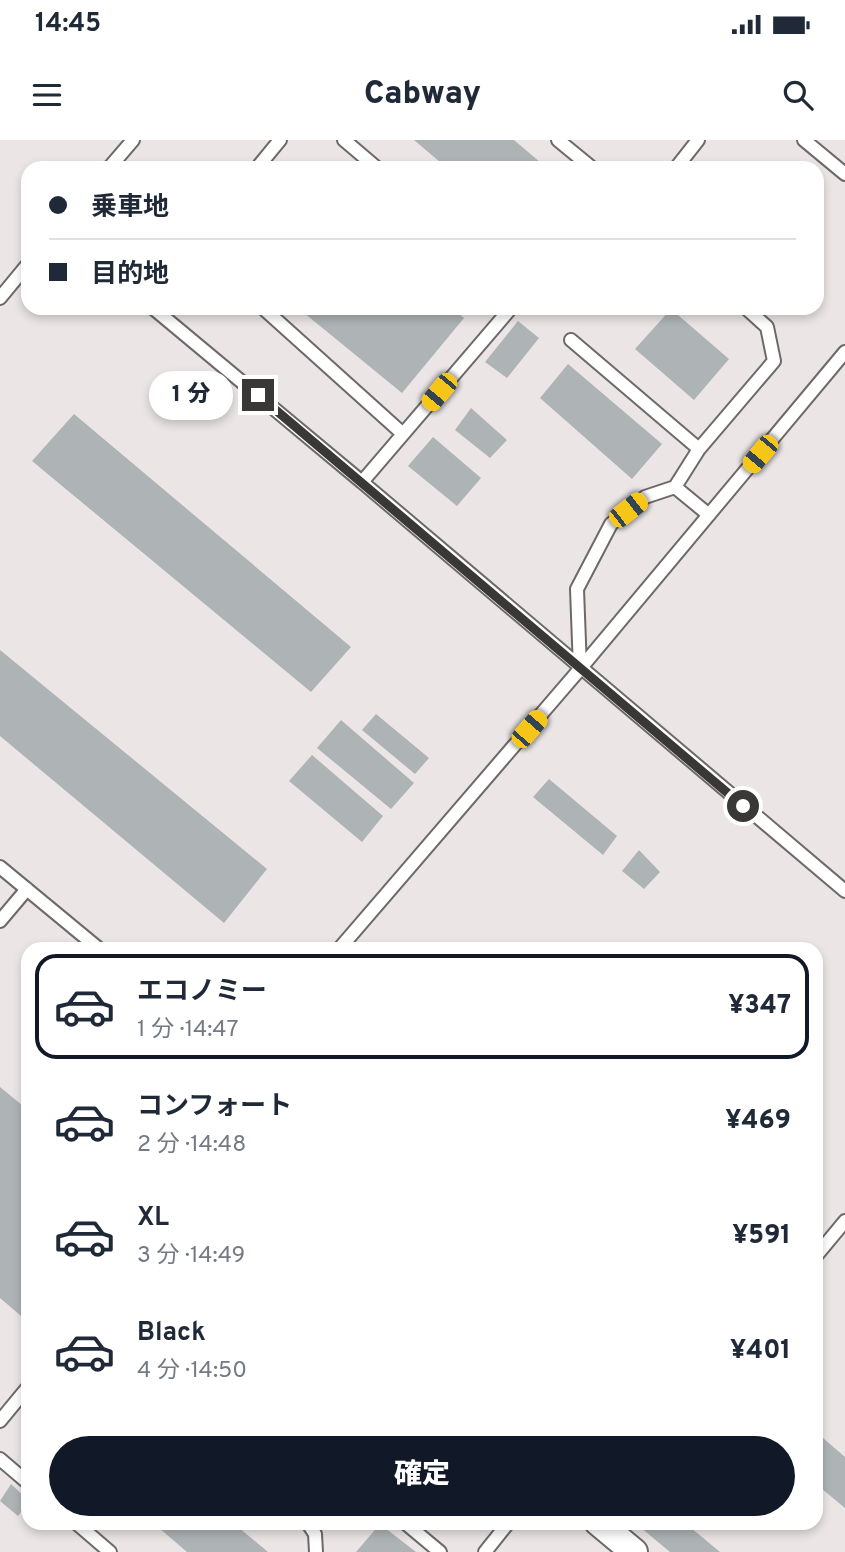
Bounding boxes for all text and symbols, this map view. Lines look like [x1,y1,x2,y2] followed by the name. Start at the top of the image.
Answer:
[35,8,101,41] text: 14:45
[364,75,481,115] text: Cabway
[28,76,66,114] icon: menu
[779,76,817,114] icon: search
[91,192,169,225] text: 乗車地
[91,259,169,292] text: 目的地
[418,369,461,415] car
[149,370,233,420] callout: 1 分
[242,379,274,411] route end
[172,381,210,410] text: 1 分
[739,431,782,477] car
[605,489,652,531] car
[508,706,551,752] car
[727,790,759,822] route start
[53,975,116,1038] icon: car
[137,976,267,1009] text: エコノミー
[728,990,791,1023] text: ¥347
[137,1016,238,1045] text: 1 分 · 14:47
[53,1090,116,1153] icon: car
[137,1091,292,1124] text: コンフォート
[725,1105,791,1138] text: ¥469
[137,1131,246,1160] text: 2 分 · 14:48
[137,1202,169,1235] text: XL
[53,1205,116,1268] icon: car
[732,1220,791,1253] text: ¥591
[137,1242,245,1271] text: 3 分 · 14:49
[137,1317,206,1350] text: Black
[53,1320,116,1383] icon: car
[730,1335,791,1368] text: ¥401
[137,1357,247,1386] text: 4 分 · 14:50
[49,1436,795,1516] button: 確定

